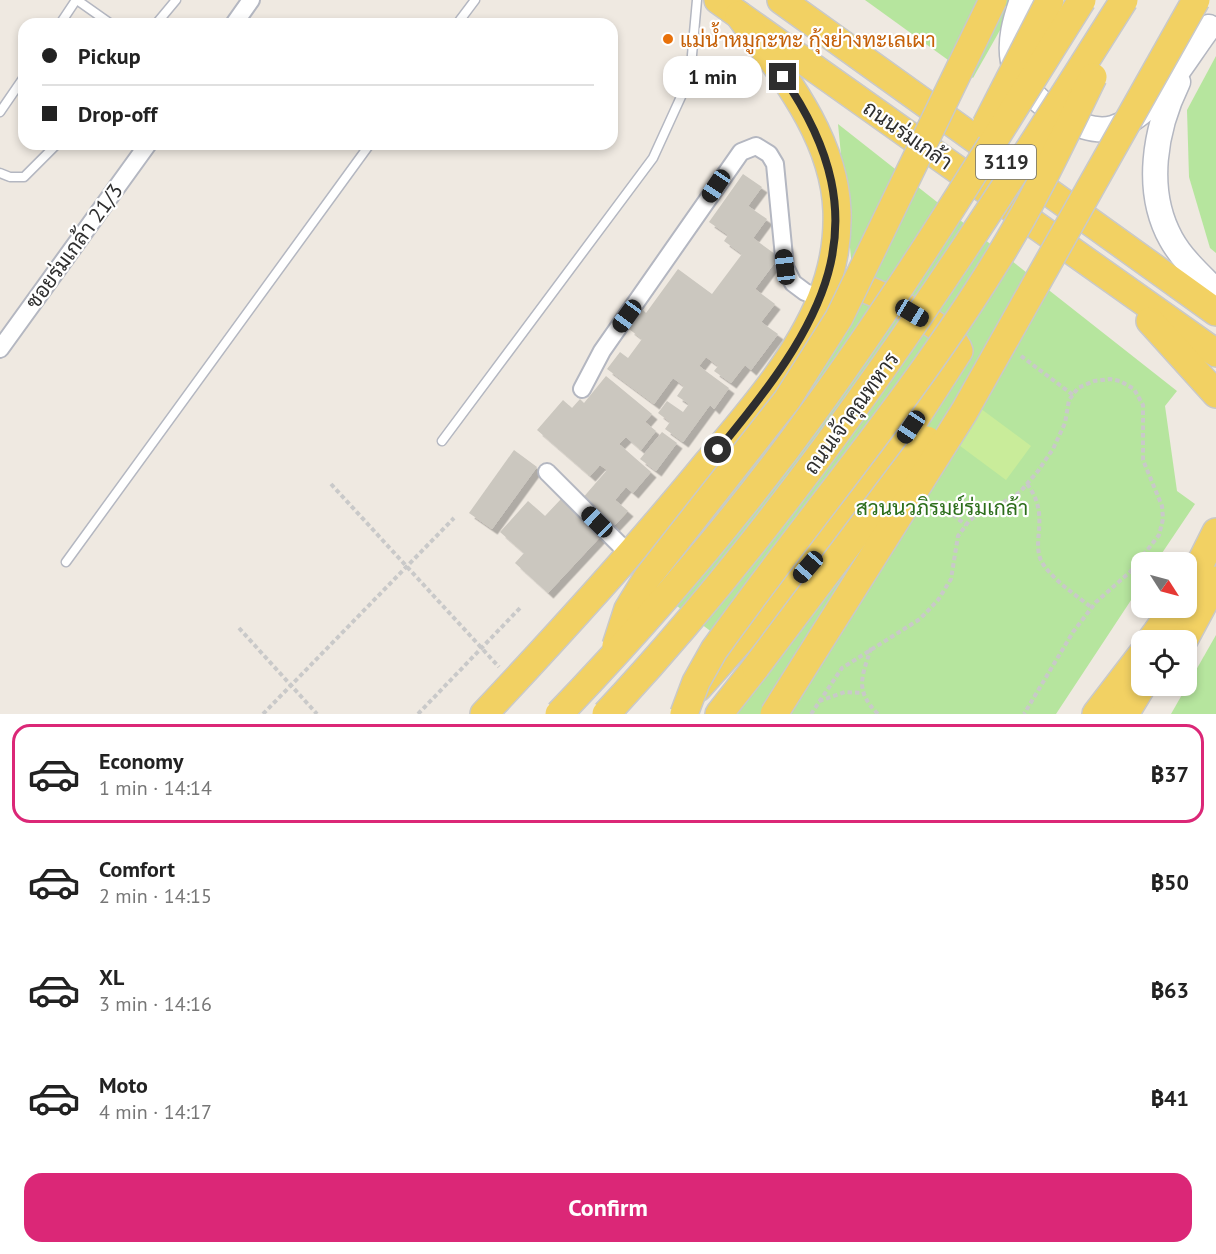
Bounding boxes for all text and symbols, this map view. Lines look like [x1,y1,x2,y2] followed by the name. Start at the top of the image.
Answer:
[680,22,936,55] place label: แม่น้ำหมูกะทะ กุ้งย่างทะเลเผา
[661,32,675,46] marker: แม่น้ำหมูกะทะ กุ้งย่างทะเลเผา
[78,42,141,70] text: Pickup
[663,56,762,98] callout: 1 min
[769,63,796,90] route end
[688,64,737,90] text: 1 min
[858,94,958,176] street label: ถนนร่มเกล้า
[78,100,157,128] text: Drop-off
[976,145,1036,179] road number: 3119
[698,166,734,206] car
[19,178,129,314] street label: ซอยร่มเกล้า 21/3
[774,248,796,286] car
[609,296,645,336] car
[892,296,932,330] car
[797,346,905,480] street label: ถนนเจ้าคุณทหาร
[893,407,929,447] car
[704,436,731,463] route start
[856,494,1028,521] park label: สวนนวภิรมย์ร่มเกล้า
[578,503,616,541] car
[789,548,827,586] car
[1131,552,1197,618] north arrow
[1131,552,1197,696] map controls
[1131,630,1197,696] button: locate
[27,747,81,801] icon: car
[99,747,183,775] text: Economy
[1151,760,1189,788] text: ฿37
[99,775,212,801] text: 1 min · 14:14
[27,855,81,909] icon: car
[99,855,175,883] text: Comfort
[1151,868,1189,896] text: ฿50
[99,883,212,909] text: 2 min · 14:15
[27,963,81,1017] icon: car
[99,963,124,991] text: XL
[1151,976,1189,1004] text: ฿63
[99,991,212,1017] text: 3 min · 14:16
[27,1071,81,1125] icon: car
[99,1071,148,1099] text: Moto
[1151,1084,1189,1112] text: ฿41
[99,1099,212,1125] text: 4 min · 14:17
[24,1173,1192,1242] button: Confirm

